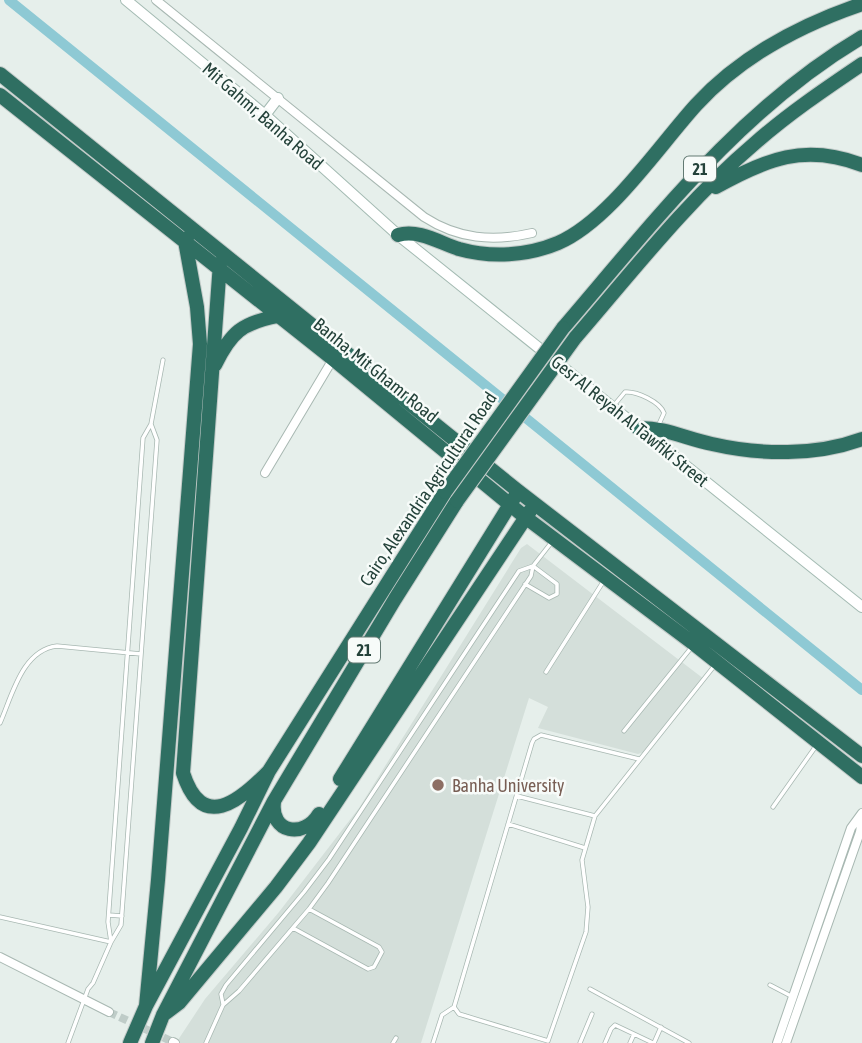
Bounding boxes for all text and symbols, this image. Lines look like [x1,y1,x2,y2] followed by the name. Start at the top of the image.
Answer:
[198,58,328,174] street label: Mit Gahmr, Banha Road
[684,156,716,182] road number: 21
[310,313,442,427] street label: Banha, Mit Ghamr Road
[547,351,713,491] street label: Gesr Al Reyah Al Tawfiki Street
[355,388,501,590] street label: Cairo, Alexandria Agricultural Road
[348,638,380,663] road number: 21
[452,775,565,796] place label: Banha University
[430,777,446,793] marker: Banha University

